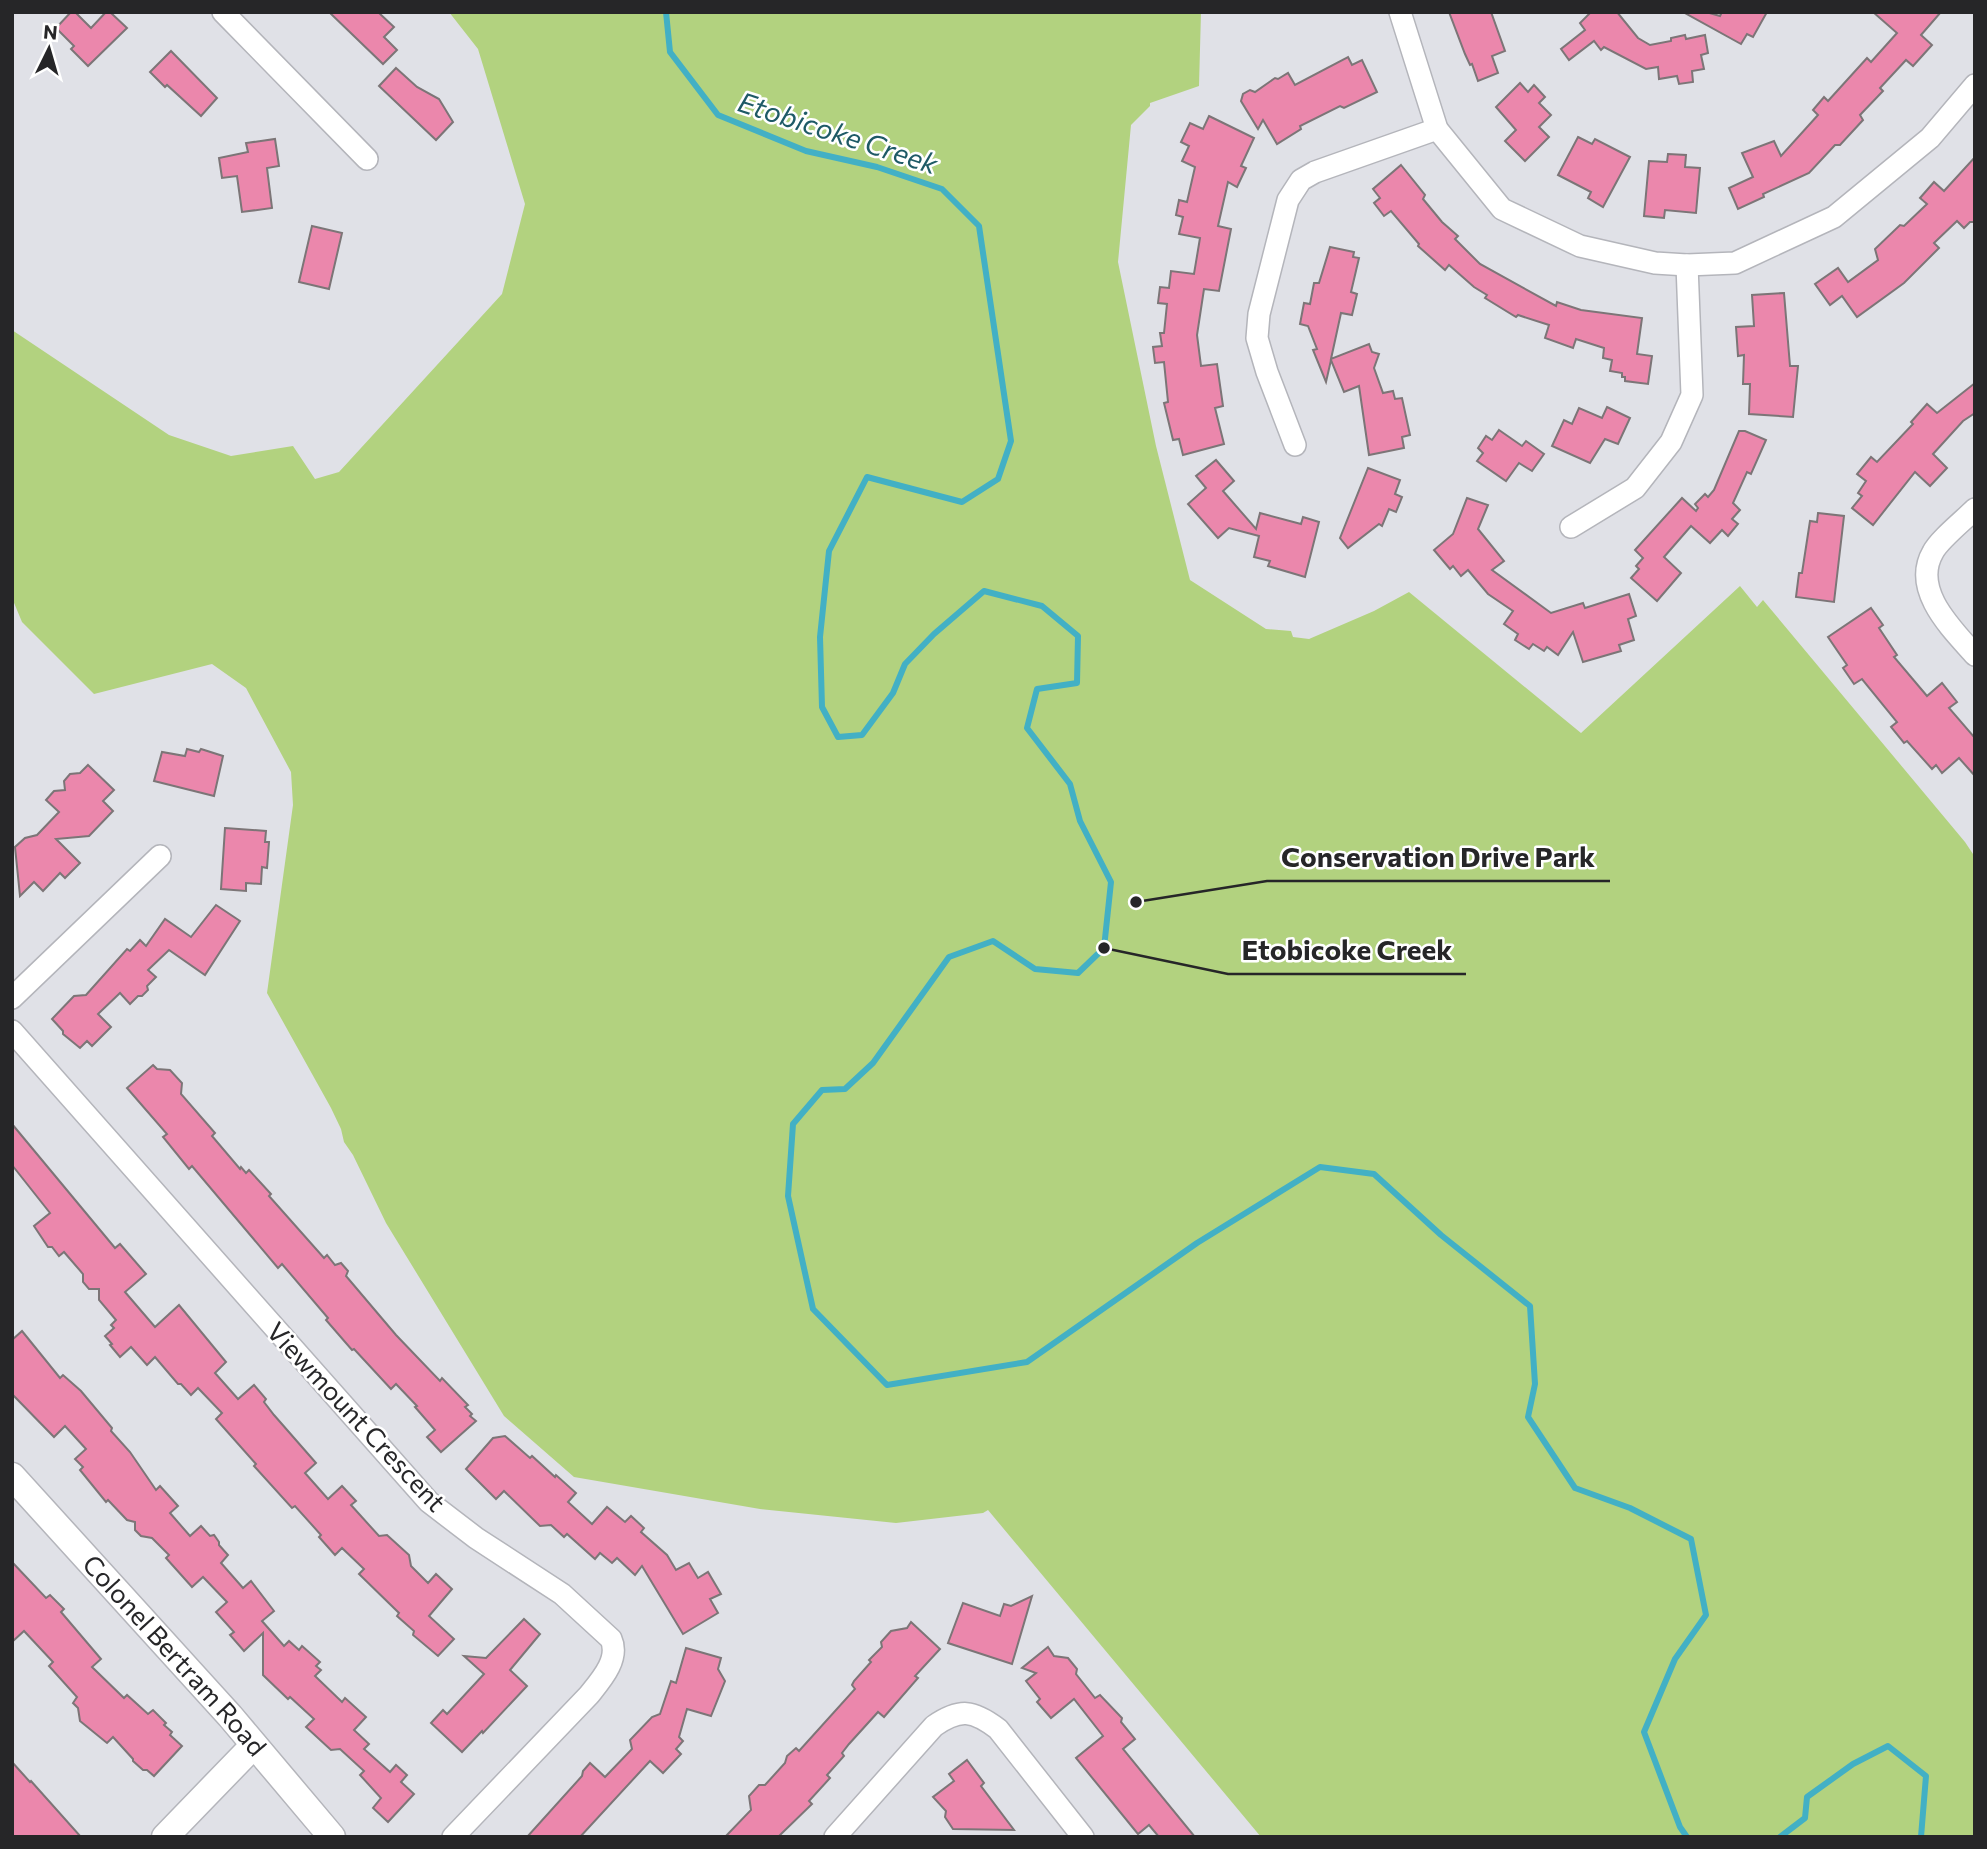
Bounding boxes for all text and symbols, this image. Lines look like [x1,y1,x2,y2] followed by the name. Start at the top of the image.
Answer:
[14,14,84,84] north arrow
[42,19,59,44] text: N
[734,84,943,181] water label: Etobicoke Creek
[1267,832,1610,881] callout: Conservation Drive Park
[1281,839,1595,873] text: Conservation Drive Park
[1228,925,1466,974] callout: Etobicoke Creek
[1242,932,1452,966] text: Etobicoke Creek
[261,1315,453,1517] street label: Viewmount Crescent
[77,1548,274,1761] street label: Colonel Bertram Road

